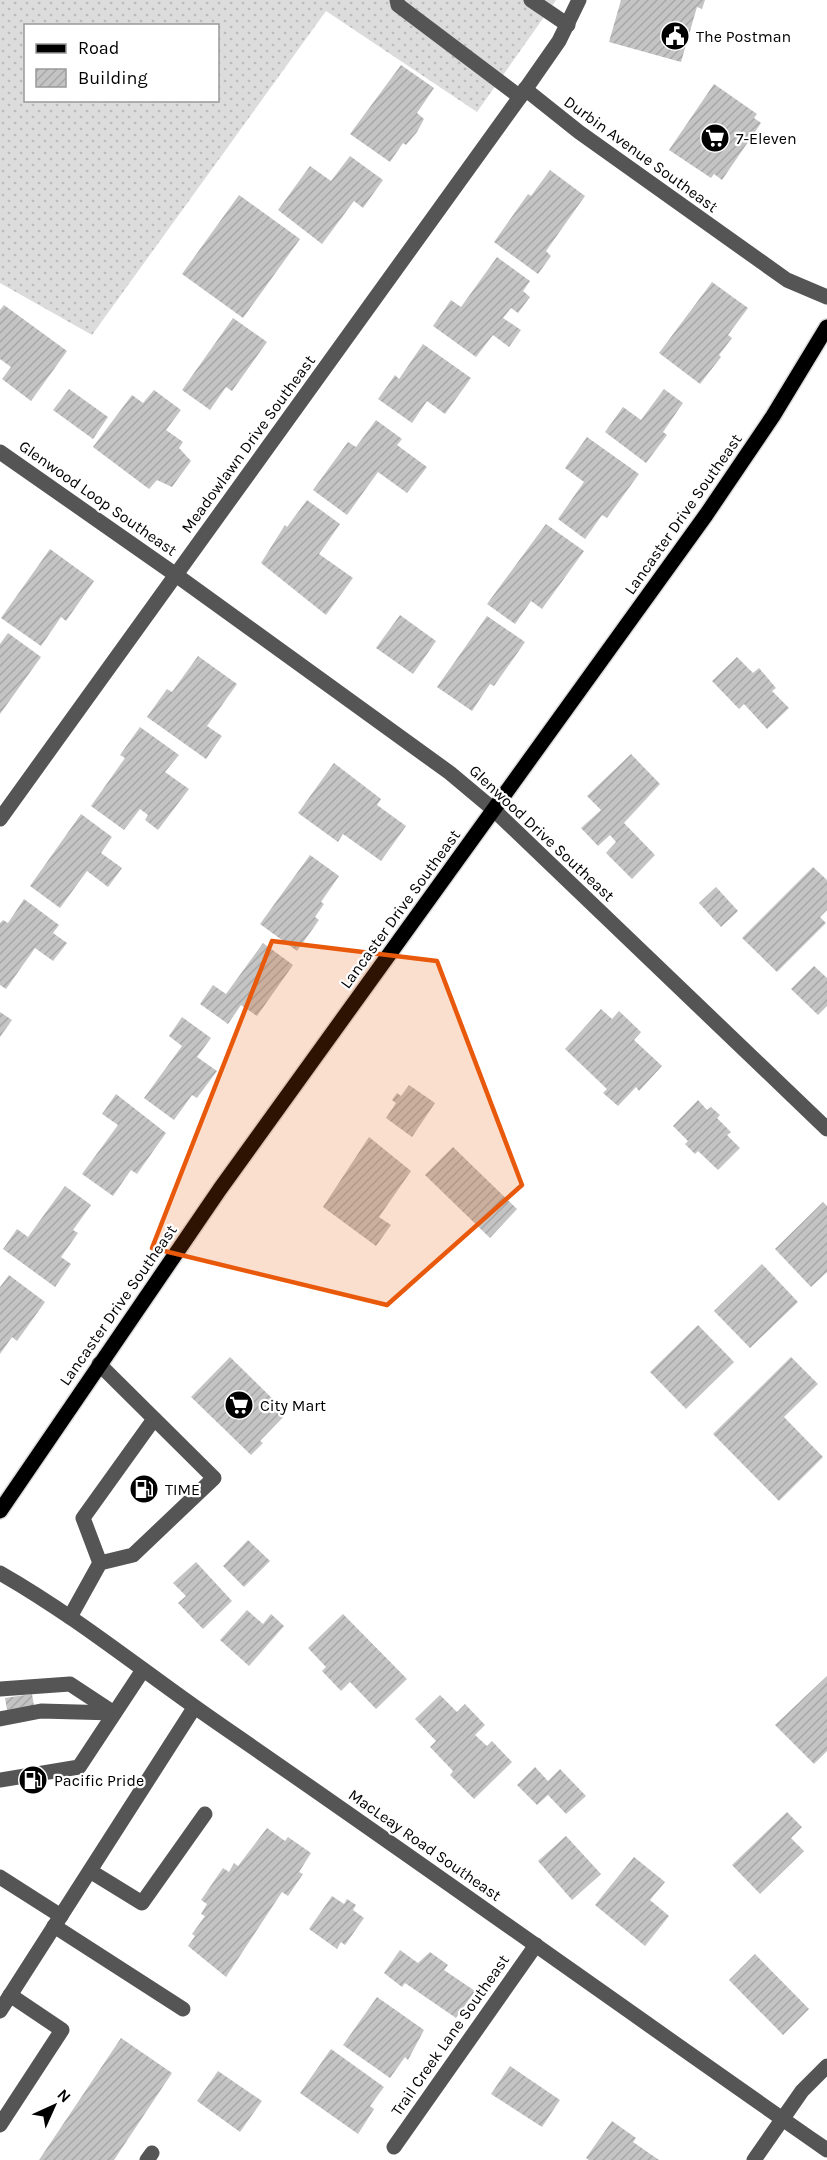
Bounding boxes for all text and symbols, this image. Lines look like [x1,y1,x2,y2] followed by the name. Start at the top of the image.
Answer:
[659,20,691,52] public building icon: The Postman
[24,24,219,102] legend
[696,27,791,46] place label: The Postman
[78,37,119,59] text: Road
[78,67,148,89] text: Building
[560,92,722,216] street label: Durbin Avenue Southeast
[699,122,731,154] supermarket icon: 7-Eleven
[736,129,797,148] place label: 7-Eleven
[177,351,319,537] street label: Meadowlawn Drive Southeast
[620,430,746,598] street label: Lancaster Drive Southeast
[15,436,181,560] street label: Glenwood Loop Southeast
[466,761,618,905] street label: Glenwood Drive Southeast
[336,826,464,992] street label: Lancaster Drive Southeast
[55,1221,181,1389] street label: Lancaster Drive Southeast
[223,1389,255,1421] supermarket icon: City Mart
[260,1396,326,1415] place label: City Mart
[128,1473,160,1505] fuel station icon: TIME
[165,1480,200,1499] place label: TIME
[17,1764,49,1796] fuel station icon: Pacific Pride
[54,1771,144,1790] place label: Pacific Pride
[345,1785,505,1905] street label: MacLeay Road Southeast
[387,1951,513,2119] street label: Trail Creek Lane Southeast
[24,2076,84,2136] north arrow
[53,2085,75,2107] text: N

